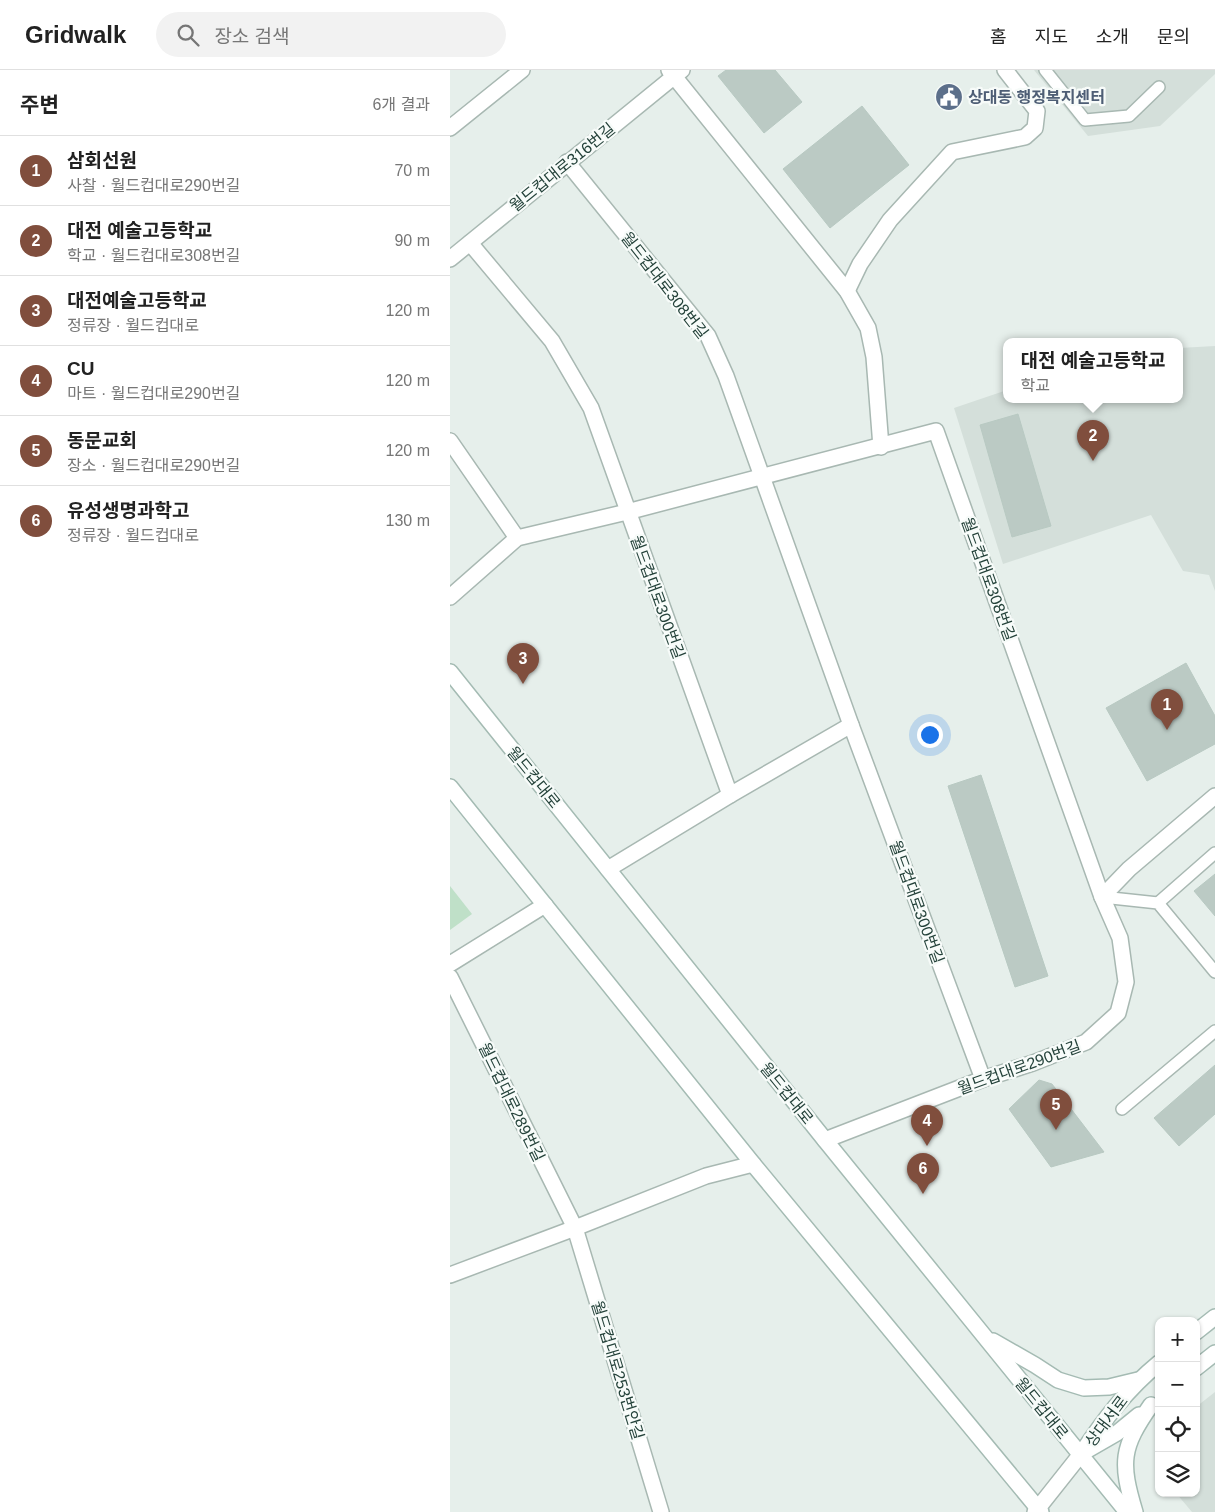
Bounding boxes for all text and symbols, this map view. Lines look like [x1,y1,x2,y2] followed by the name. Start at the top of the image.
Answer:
[156,12,506,57] search box
[25,21,126,48] text: Gridwalk
[174,21,202,49] icon: search
[214,26,290,47] text: 장소 검색
[990,27,1007,47] text: 홈
[1035,27,1068,47] text: 지도
[1096,27,1129,47] text: 소개
[1157,27,1190,47] text: 문의
[934,82,964,112] public building icon: 상대동 행정복지센터
[968,89,1105,106] place label: 상대동 행정복지센터
[20,93,59,116] text: 주변
[372,96,430,113] text: 6개 결과
[507,120,618,215] street label: 월드컵대로316번길
[67,150,137,171] text: 삼회선원
[32,162,40,179] text: 1
[394,162,430,179] text: 70 m
[67,177,240,194] text: 사찰 · 월드컵대로290번길
[67,220,212,241] text: 대전 예술고등학교
[618,229,711,342] street label: 월드컵대로308번길
[32,232,40,249] text: 2
[394,232,430,249] text: 90 m
[67,247,240,264] text: 학교 · 월드컵대로308번길
[67,290,207,311] text: 대전예술고등학교
[32,302,40,319] text: 3
[386,302,430,319] text: 120 m
[67,317,199,334] text: 정류장 · 월드컵대로
[1003,338,1183,403] popup
[1020,350,1166,371] text: 대전 예술고등학교
[67,358,94,379] text: CU
[32,372,40,389] text: 4
[386,372,430,389] text: 120 m
[1020,377,1050,394] text: 학교
[67,385,240,402] text: 마트 · 월드컵대로290번길
[1077,420,1109,461] pin: 2
[67,430,137,451] text: 동문교회
[32,442,40,459] text: 5
[386,442,430,459] text: 120 m
[67,457,240,474] text: 장소 · 월드컵대로290번길
[67,500,189,521] text: 유성생명과학고
[32,512,40,529] text: 6
[386,512,430,529] text: 130 m
[958,515,1019,643] street label: 월드컵대로308번길
[67,527,199,544] text: 정류장 · 월드컵대로
[627,533,688,661] street label: 월드컵대로300번길
[507,643,539,684] pin: 3
[1151,689,1183,730] pin: 1
[917,722,943,748] your location
[504,743,564,811] street label: 월드컵대로
[886,838,947,966] street label: 월드컵대로300번길
[955,1037,1083,1098] street label: 월드컵대로290번길
[475,1040,548,1164] street label: 월드컵대로289번길
[757,1059,817,1127] street label: 월드컵대로
[1040,1089,1072,1130] pin: 5
[911,1105,943,1146] pin: 4
[907,1153,939,1194] pin: 6
[588,1299,647,1442] street label: 월드컵대로253번안길
[1155,1317,1200,1497] map controls
[1155,1317,1200,1362] button: +
[1155,1362,1200,1407] button: −
[1012,1374,1072,1442] street label: 월드컵대로
[1082,1392,1131,1450] street label: 상대서로
[1155,1407,1200,1452] button: locate
[1155,1452,1200,1497] button: layers

